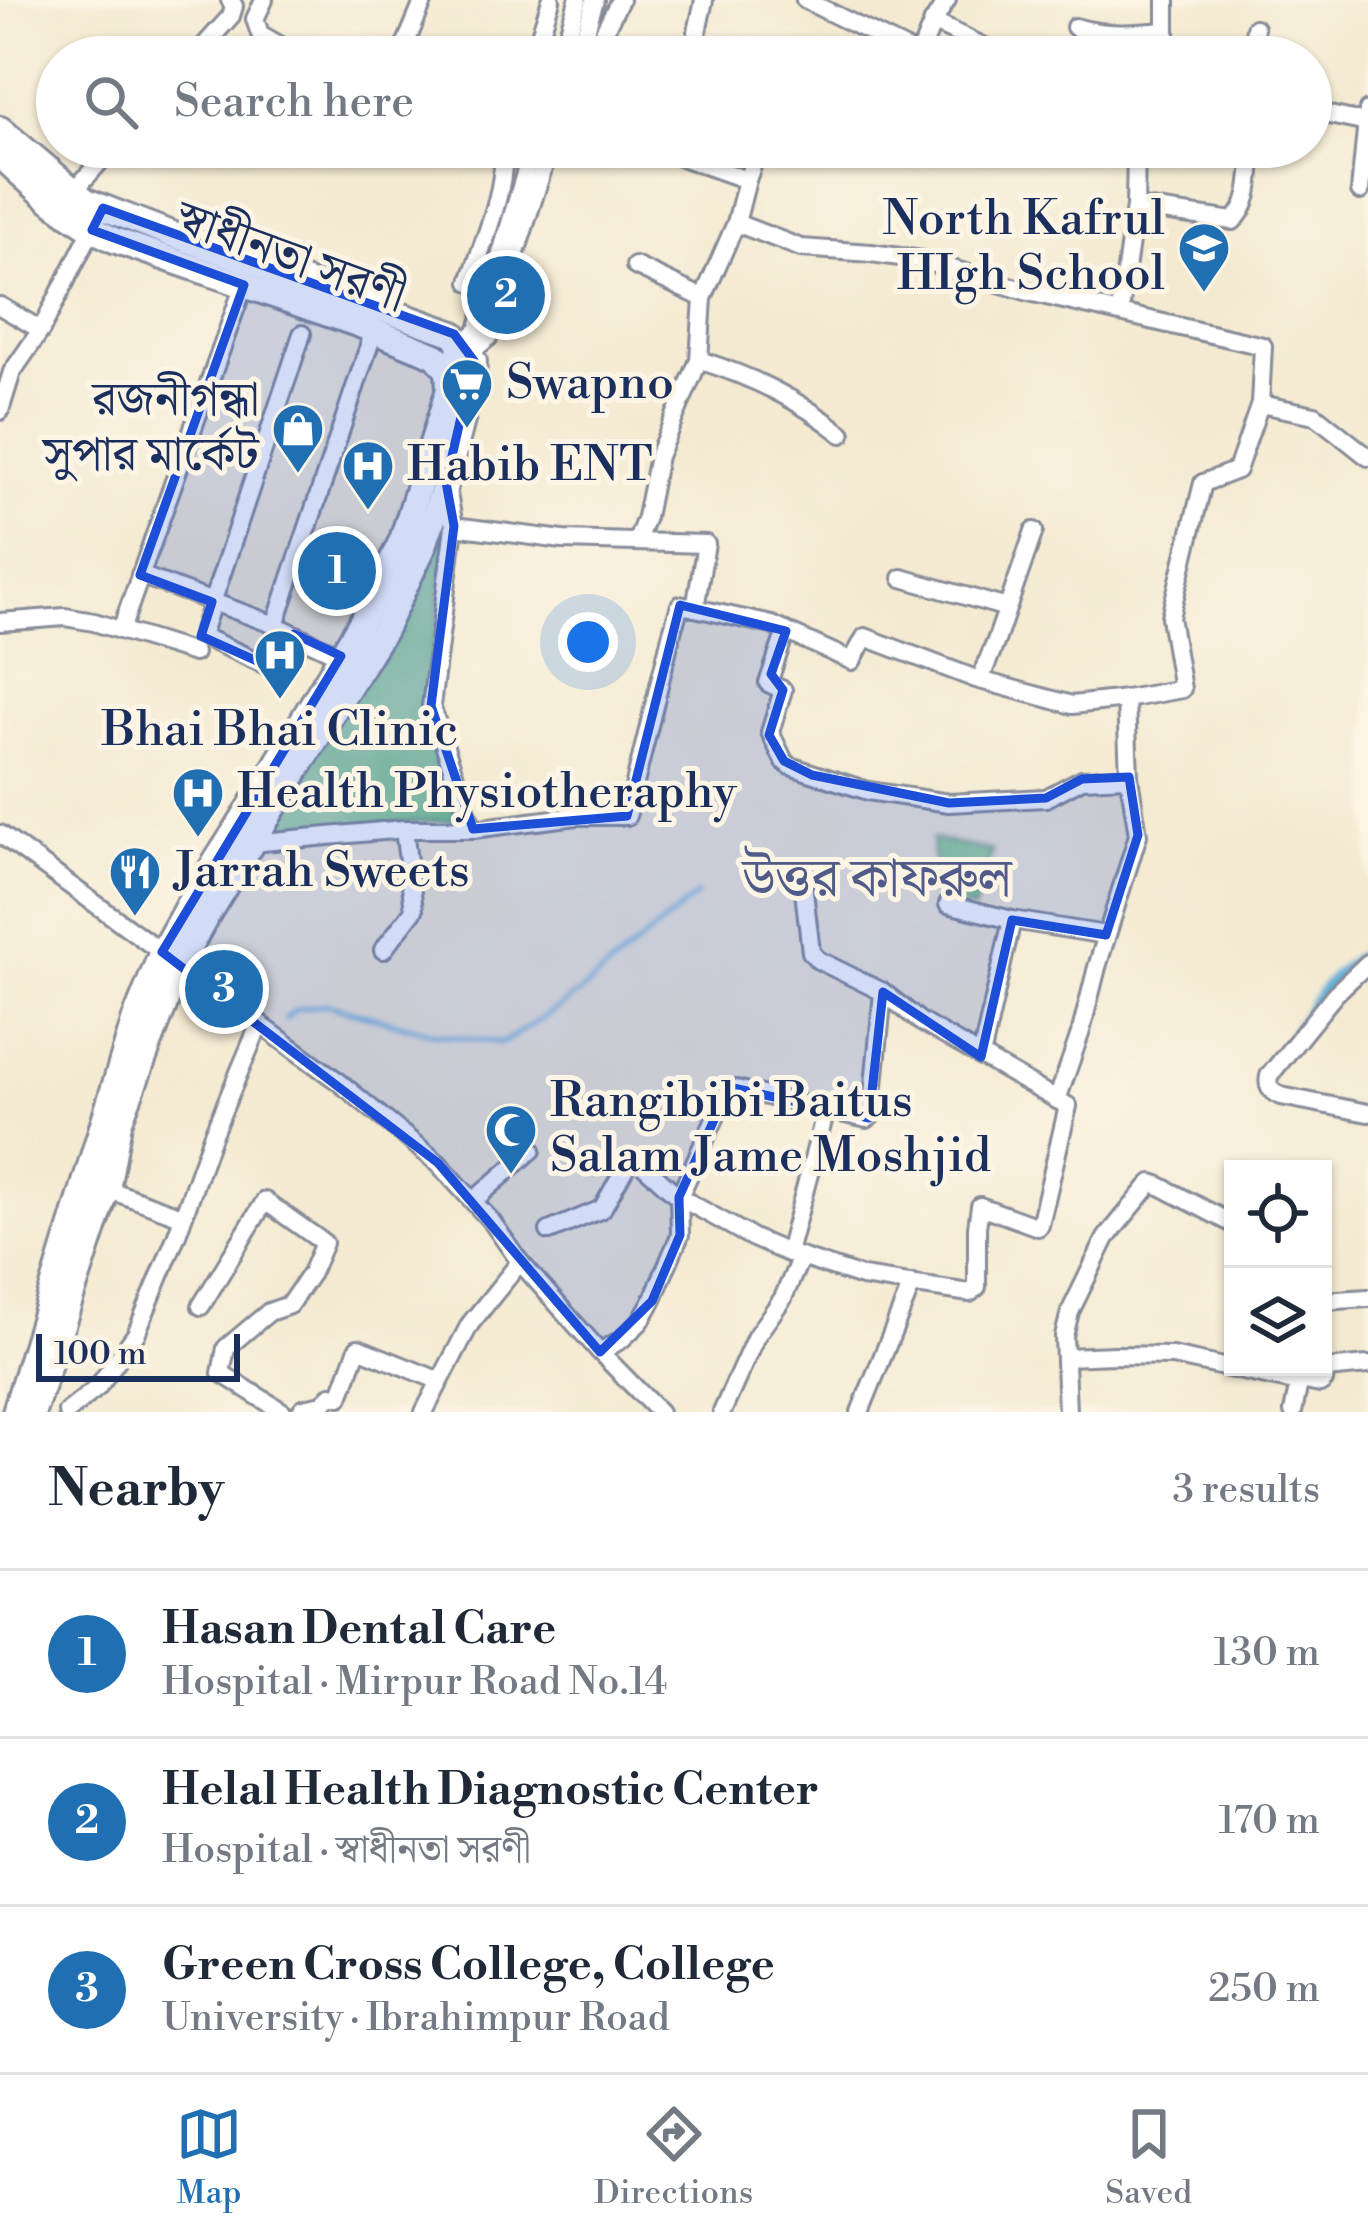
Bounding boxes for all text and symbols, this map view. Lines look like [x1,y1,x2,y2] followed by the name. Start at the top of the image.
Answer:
[36,36,1332,168] search box
[78,69,144,135] icon: search
[174,74,414,131] text: Search here
[165,188,413,327] street label: স্বাধীনতা সরণী
[883,190,1165,305] place label: North Kafrul HIgh School
[1176,220,1232,294] school or university icon: North Kafrul HIgh School
[467,250,545,340] pin: 2
[506,354,674,414] place label: Swapno
[439,356,495,430] supermarket icon: Swapno
[41,371,261,486] place label: রজনীগন্ধা সুপার মার্কেট
[270,401,326,475] shop icon: রজনীগন্ধা সুপার মার্কেট
[407,436,653,496] place label: Habib ENT
[340,438,396,512] hospital icon: Habib ENT
[298,526,376,616] pin: 1
[558,612,618,672] your location
[252,627,308,701] hospital icon: Bhai Bhai Clinic
[101,701,458,761] place label: Bhai Bhai Clinic
[237,763,737,823] place label: Health Physiotheraphy
[170,765,226,839] hospital icon: Health Physiotheraphy
[172,842,470,902] place label: Jarrah Sweets
[107,844,163,918] restaurant icon: Jarrah Sweets
[740,845,1013,914] district label: উত্তর কাফরুল
[185,944,263,1034] pin: 3
[550,1072,991,1187] place label: Rangibibi Baitus Salam Jame Moshjid
[483,1102,539,1176] mosque icon: Rangibibi Baitus Salam Jame Moshjid
[1224,1160,1332,1376] map controls
[1224,1160,1332,1268] button: locate
[1224,1268,1332,1376] button: layers
[36,1328,240,1381] scale bar
[54,1334,147,1375] text: 100 m
[48,1458,224,1522] text: Nearby
[1172,1466,1320,1515] text: 3 results
[162,1601,556,1658] text: Hasan Dental Care
[78,1629,96,1678] text: 1
[1214,1629,1320,1678] text: 130 m
[162,1658,668,1707] text: Hospital · Mirpur Road No.14
[162,1762,819,1819] text: Helal Health Diagnostic Center
[75,1797,99,1846] text: 2
[1218,1797,1320,1846] text: 170 m
[162,1826,531,1875] text: Hospital · স্বাধীনতা সরণী
[162,1937,775,1994] text: Green Cross College, College
[75,1965,99,2014] text: 3
[1208,1965,1320,2014] text: 250 m
[162,1994,670,2043] text: University · Ibrahimpur Road
[176,2101,242,2214] tab: Map
[594,2101,753,2214] tab: Directions
[1105,2101,1192,2214] tab: Saved

